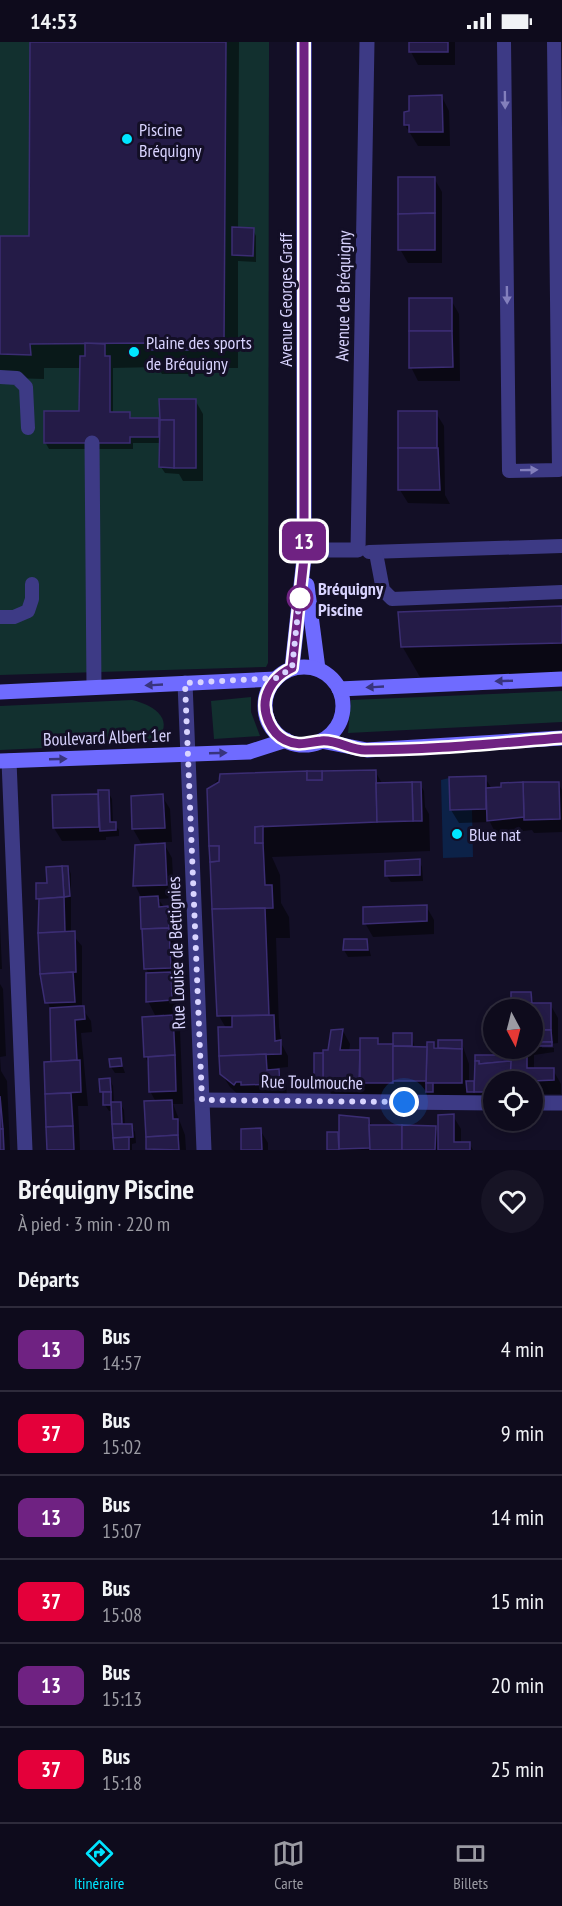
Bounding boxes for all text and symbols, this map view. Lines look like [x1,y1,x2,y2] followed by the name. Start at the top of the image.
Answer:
[30,7,78,35] text: 14:53
[500,91,510,110] one-way arrow
[139,118,202,162] place label: Piscine Bréquigny
[120,132,134,146] marker: Piscine Bréquigny
[330,230,356,362] street label: Avenue de Bréquigny
[274,232,297,367] street label: Avenue Georges Graff
[502,286,512,305] one-way arrow
[146,331,252,375] place label: Plaine des sports de Bréquigny
[127,345,141,359] marker: Plaine des sports de Bréquigny
[520,465,539,475] one-way arrow
[277,522,331,560] line badge: 13
[294,528,314,555] text: 13
[318,577,384,621] place label: Bréquigny Piscine
[287,585,313,611] marker: Bréquigny Piscine
[494,676,513,686] one-way arrow
[145,680,164,689] one-way arrow
[365,683,384,692] one-way arrow
[43,723,172,751] street label: Boulevard Albert 1er
[209,748,228,757] one-way arrow
[49,754,68,764] one-way arrow
[469,823,521,846] place label: Blue nat
[450,827,464,841] marker: Blue nat
[162,876,190,1030] street label: Rue Louise de Bettignies
[483,999,543,1059] north arrow
[483,999,543,1131] map controls
[261,1070,363,1094] street label: Rue Toulmouche
[483,1071,543,1131] button: locate
[389,1087,419,1117] your location
[18,1170,194,1207] text: Bréquigny Piscine
[481,1170,544,1233] button: heart
[18,1211,170,1237] text: À pied · 3 min · 220 m
[18,1265,79,1293] text: Départs
[102,1322,130,1350] text: Bus
[501,1335,544,1363] text: 4 min
[41,1336,61,1363] text: 13
[102,1350,142,1376] text: 14:57
[102,1406,130,1434] text: Bus
[501,1419,544,1447] text: 9 min
[41,1420,61,1447] text: 37
[102,1434,142,1460] text: 15:02
[102,1490,130,1518] text: Bus
[491,1503,544,1531] text: 14 min
[41,1504,61,1531] text: 13
[102,1518,142,1544] text: 15:07
[102,1574,130,1602] text: Bus
[491,1587,544,1615] text: 15 min
[41,1588,61,1615] text: 37
[102,1602,142,1628] text: 15:08
[102,1658,130,1686] text: Bus
[491,1671,544,1699] text: 20 min
[41,1672,61,1699] text: 13
[102,1686,142,1712] text: 15:13
[102,1742,130,1770] text: Bus
[491,1755,544,1783] text: 25 min
[41,1756,61,1783] text: 37
[102,1770,142,1796] text: 15:18
[74,1837,124,1893] tab: Itinéraire
[272,1837,305,1893] tab: Carte
[453,1837,488,1893] tab: Billets

